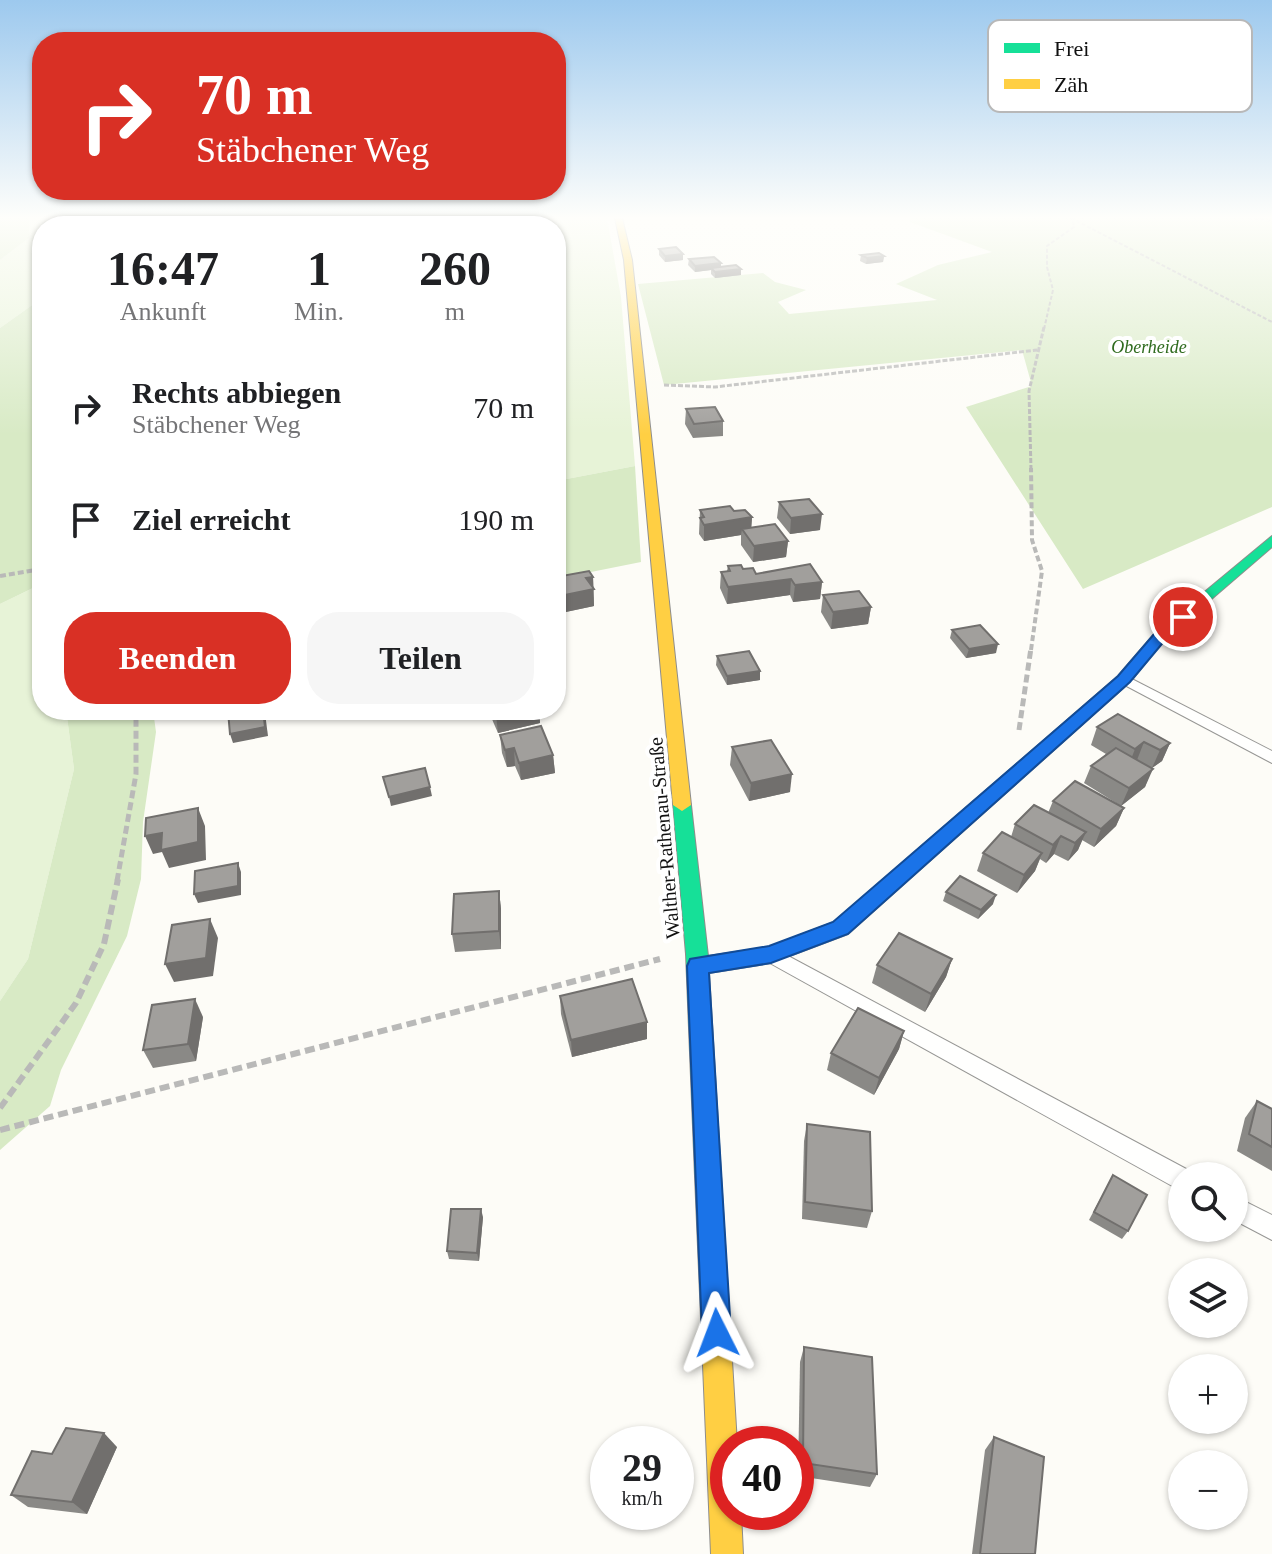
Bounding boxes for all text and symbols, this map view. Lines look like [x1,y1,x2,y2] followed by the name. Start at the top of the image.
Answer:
[988,20,1252,112] legend
[1054,36,1089,61] text: Frei
[64,64,168,168] icon: right
[196,64,313,126] text: 70 m
[1054,72,1088,97] text: Zäh
[196,130,429,170] text: Stäbchener Weg
[107,242,219,295] text: 16:47
[307,242,331,295] text: 1
[419,242,491,295] text: 260
[120,297,206,326] text: Ankunft
[294,297,344,326] text: Min.
[445,297,465,326] text: m
[1111,337,1187,357] park label: Oberheide
[132,376,341,409] text: Rechts abbiegen
[64,386,108,430] icon: right
[473,391,534,424] text: 70 m
[132,410,301,439] text: Stäbchener Weg
[64,498,108,542] icon: arrive
[132,503,291,536] text: Ziel erreicht
[458,503,534,536] text: 190 m
[1149,583,1217,651] pin
[1161,595,1205,639] icon: arrive
[64,612,291,704] button: Beenden
[307,612,534,704] button: Teilen
[644,736,684,940] street label: Walther-Rathenau-Straße
[1168,1162,1248,1530] map controls
[1168,1162,1248,1242] button: search
[1168,1258,1248,1338] button: layers
[675,1291,759,1375] position arrow
[1168,1354,1248,1434] button: +
[710,1426,814,1530] speed limit sign: 40
[622,1445,662,1490] text: 29
[1168,1450,1248,1530] button: −
[621,1487,663,1509] text: km/h

